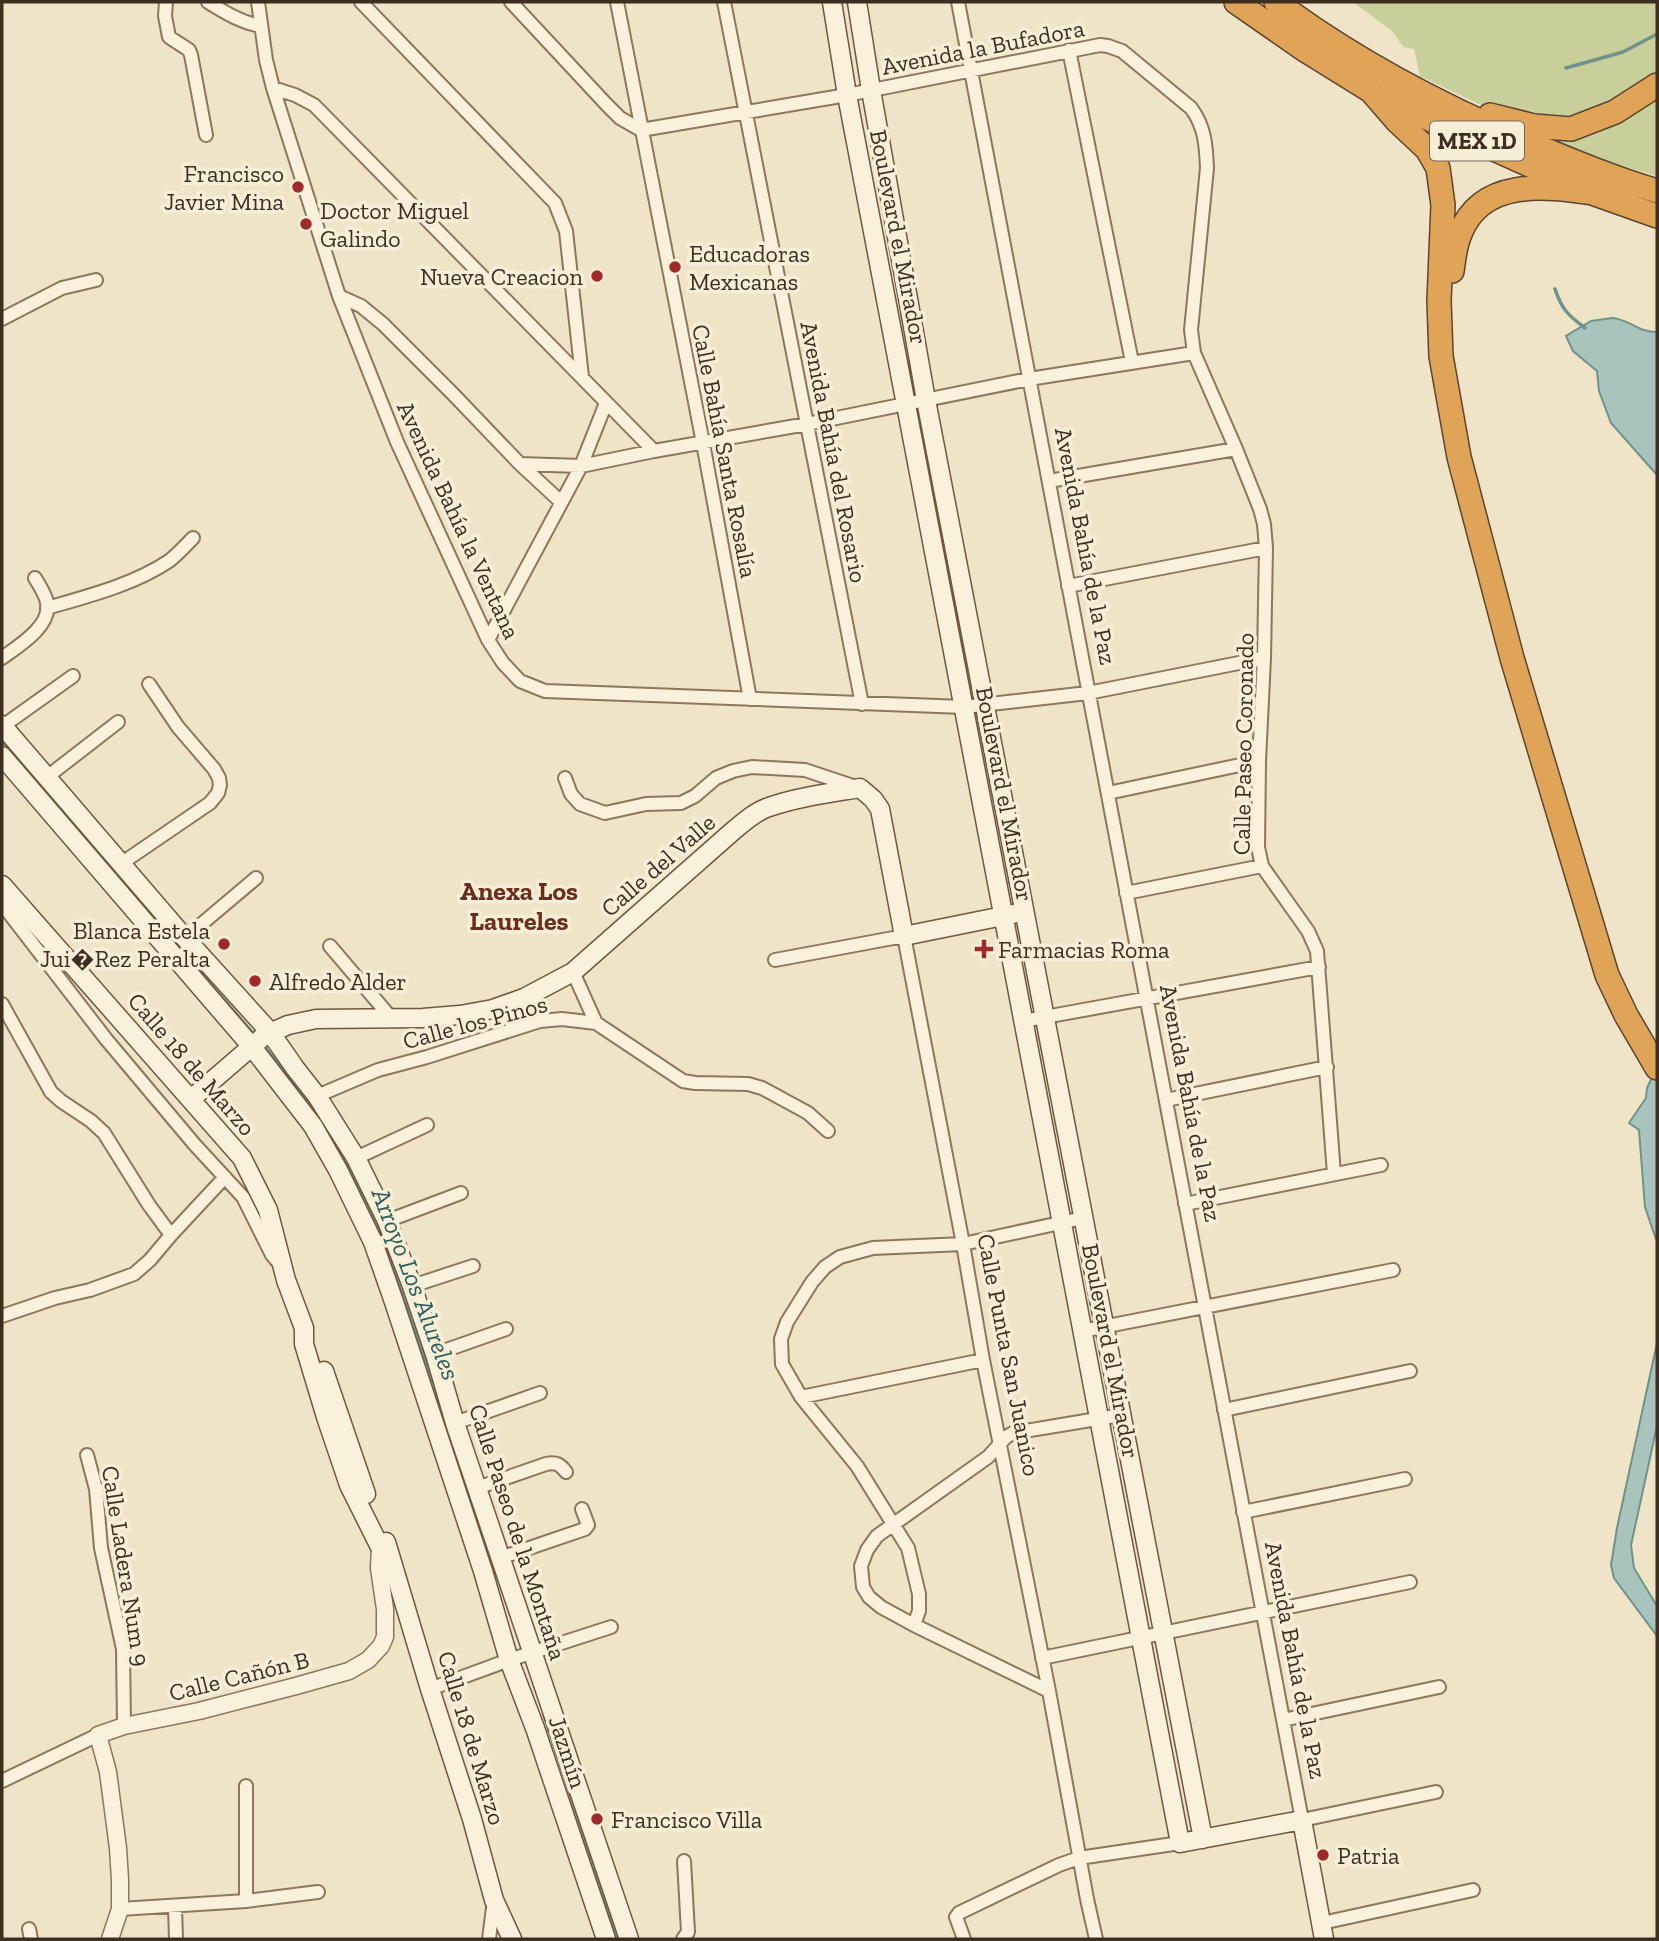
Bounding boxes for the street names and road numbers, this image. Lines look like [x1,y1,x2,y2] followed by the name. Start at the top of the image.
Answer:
[879,13,1087,81] street label: Avenida la Bufadora
[1430,122,1524,160] road number: MEX 1D
[864,127,934,347] street label: Boulevard el Mirador
[794,319,874,585] street label: Avenida Bahía del Rosario
[686,322,764,581] street label: Calle Bahía Santa Rosalía
[391,397,527,644] street label: Avenida Bahía la Ventana
[1049,425,1123,667] street label: Avenida Bahía de la Paz
[1227,633,1259,855] street label: Calle Paseo Coronado
[970,684,1040,904] street label: Boulevard el Mirador
[595,808,721,922] street label: Calle del Valle
[1154,982,1228,1224] street label: Avenida Bahía de la Paz
[122,987,262,1141] street label: Calle 18 de Marzo
[400,989,550,1055] street label: Calle los Pinos
[971,1231,1047,1479] street label: Calle Punta San Juanico
[1076,1241,1146,1461] street label: Boulevard el Mirador
[463,1400,573,1664] street label: Calle Paseo de la Montaña
[96,1464,156,1668] street label: Calle Ladera Num 9
[1259,1539,1333,1781] street label: Avenida Bahía de la Paz
[166,1645,312,1707] street label: Calle Cañón B
[432,1648,512,1828] street label: Calle 18 de Marzo
[543,1712,593,1792] street label: Jazmín

